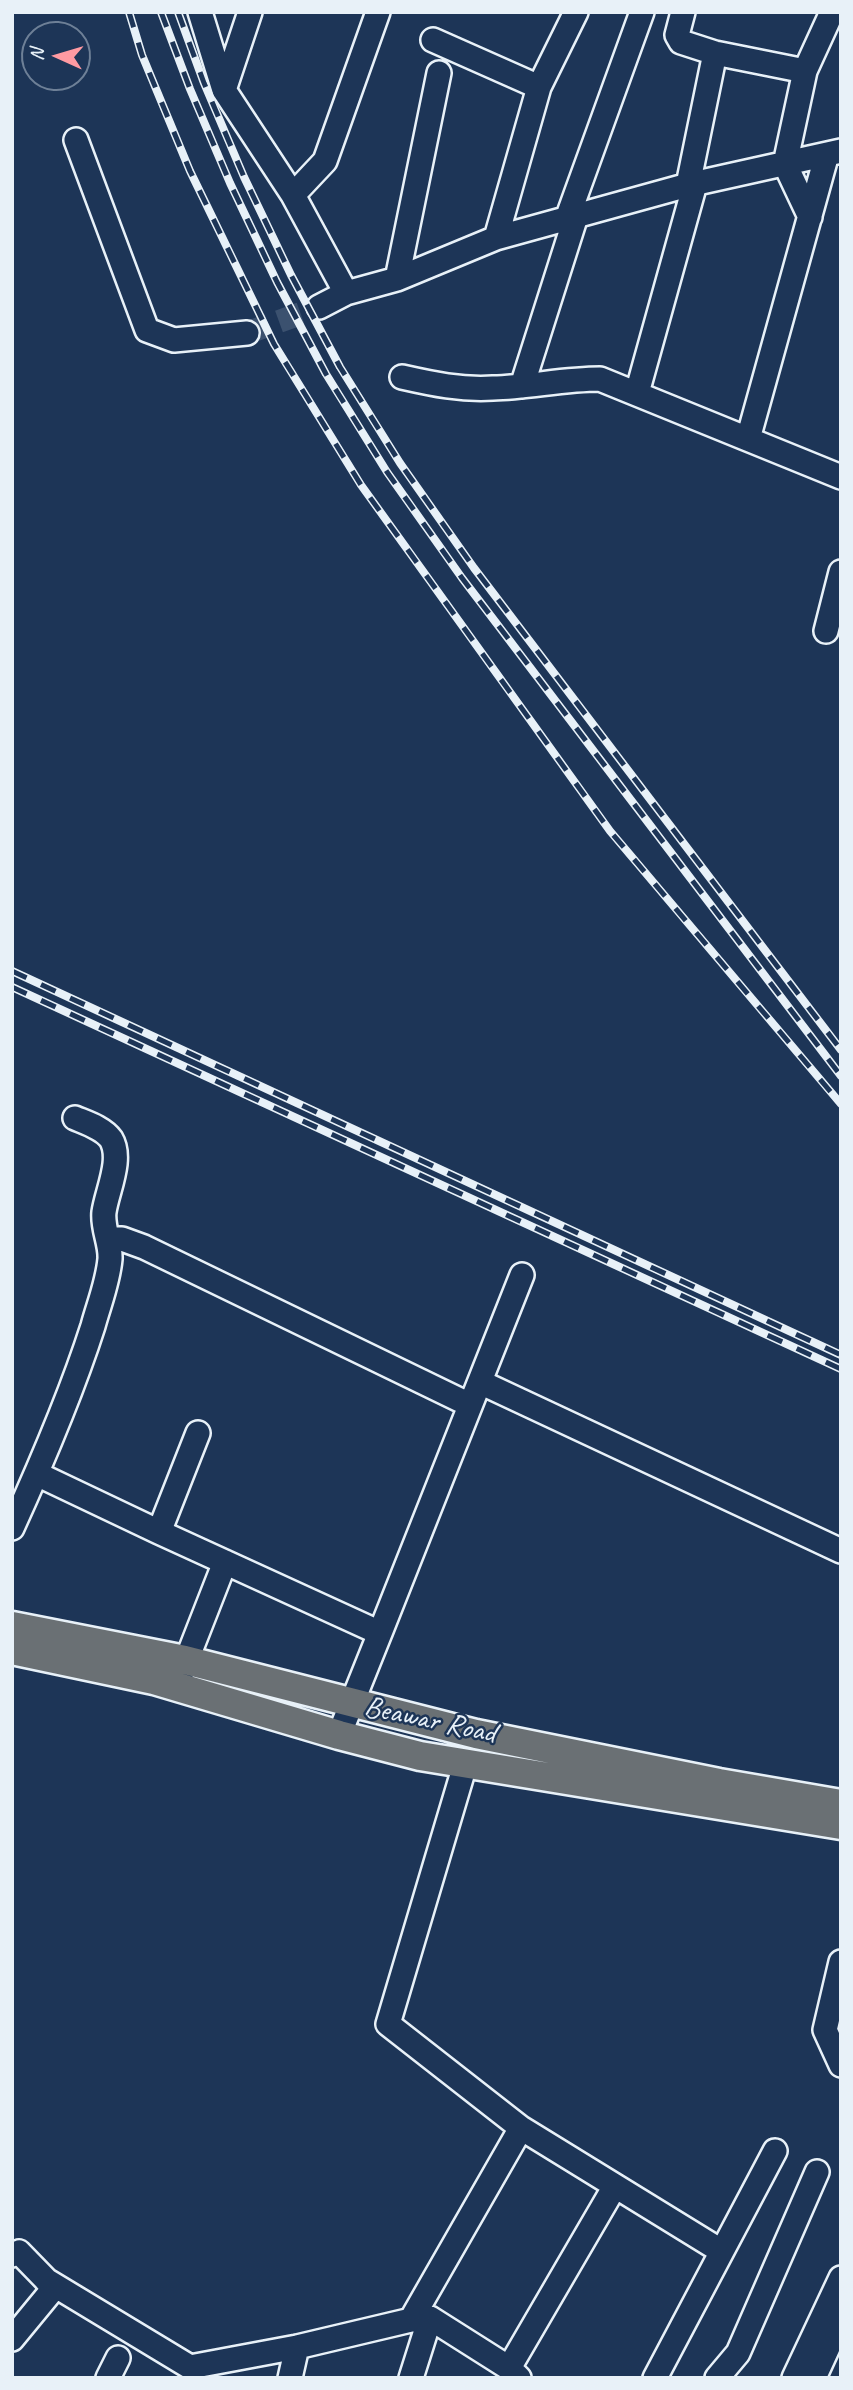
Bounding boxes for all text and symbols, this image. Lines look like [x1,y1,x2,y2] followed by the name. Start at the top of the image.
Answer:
[21,21,91,91] north arrow
[25,48,49,61] text: N
[361,1690,499,1752] street label: Beawar Road

